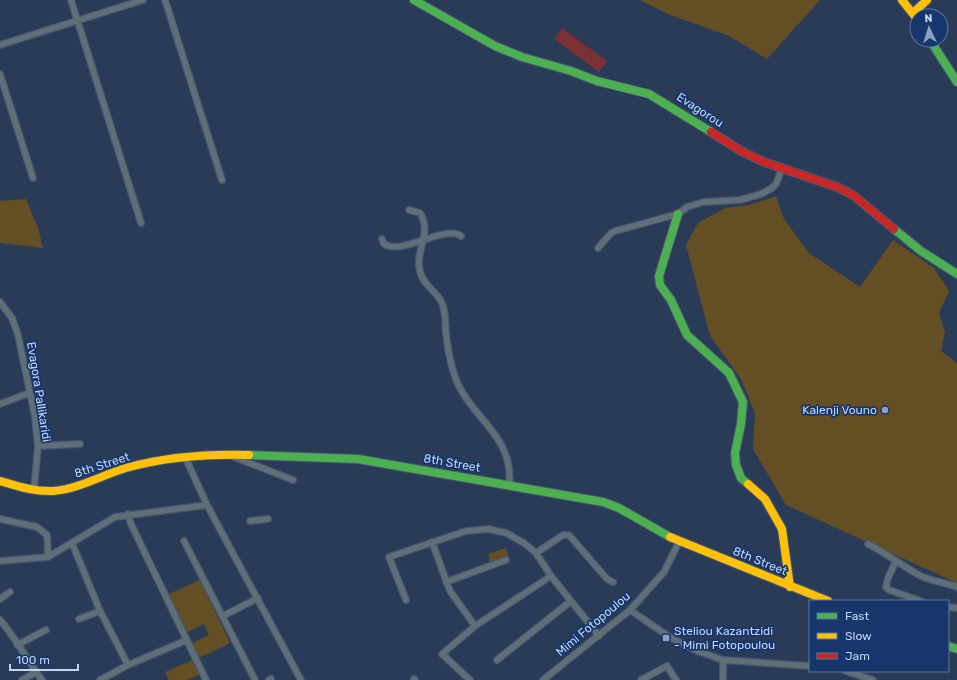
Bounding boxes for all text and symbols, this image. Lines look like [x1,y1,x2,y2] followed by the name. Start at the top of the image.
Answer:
[909,8,949,48] north arrow
[924,12,933,25] text: N
[674,90,726,130] street label: Evagorou
[24,341,54,443] street label: Evagora Pallikaridi
[802,403,877,417] place label: Kalenji Vouno
[880,405,890,415] marker: Kalenji Vouno
[73,449,132,481] street label: 8th Street
[423,451,482,475] street label: 8th Street
[731,544,789,578] street label: 8th Street
[553,589,633,659] street label: Mimi Fotopoulou
[809,600,949,672] legend
[845,609,869,623] text: Fast
[674,624,775,652] place label: Steliou Kazantzidi - Mimi Fotopoulou
[845,629,872,643] text: Slow
[661,633,671,643] marker: Steliou Kazantzidi - Mimi Fotopoulou
[10,646,78,672] scale bar
[845,649,870,663] text: Jam
[16,653,50,667] text: 100 m

